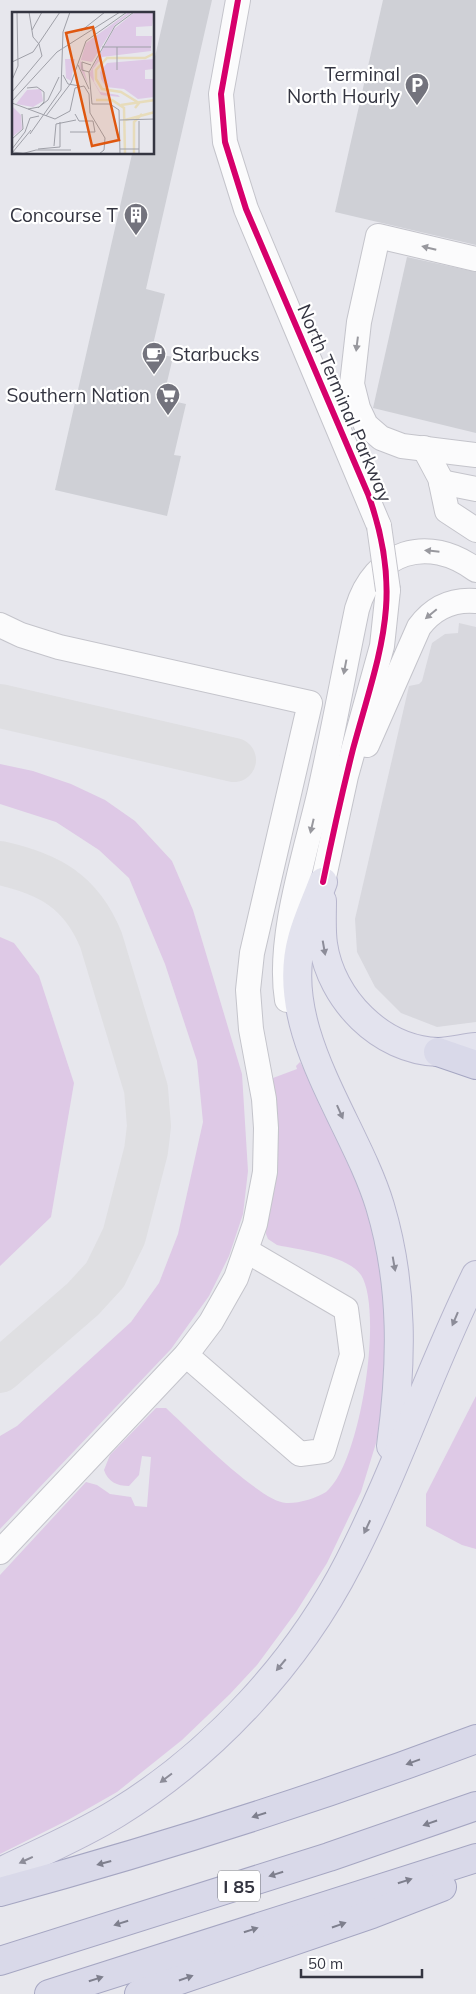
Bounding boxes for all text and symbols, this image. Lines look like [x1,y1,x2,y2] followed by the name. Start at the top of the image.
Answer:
[12,12,155,155] inset map
[287,62,400,108] place label: Terminal North Hourly
[404,72,430,106] parking icon: Terminal North Hourly
[123,202,149,236] building icon: Concourse T
[10,203,119,227] place label: Concourse T
[421,244,436,252] one-way arrow
[292,300,398,506] street label: North Terminal Parkway
[353,337,361,353] one-way arrow
[141,341,167,375] cafe icon: Starbucks
[172,342,260,366] place label: Starbucks
[155,382,181,416] supermarket icon: Southern Nation
[6,383,150,407] place label: Southern Nation
[424,547,440,555] one-way arrow
[425,609,438,620] one-way arrow
[341,659,349,675] one-way arrow
[308,818,316,833] one-way arrow
[321,941,329,957] one-way arrow
[336,1105,344,1119] one-way arrow
[390,1257,398,1273] one-way arrow
[451,1312,459,1326] one-way arrow
[362,1520,370,1534] one-way arrow
[276,1658,287,1671] one-way arrow
[405,1758,420,1766] one-way arrow
[160,1773,173,1784] one-way arrow
[252,1812,267,1820] one-way arrow
[422,1819,437,1827] one-way arrow
[19,1856,33,1864] one-way arrow
[97,1860,112,1868] one-way arrow
[218,1870,260,1902] road number: I 85
[268,1870,283,1878] one-way arrow
[398,1876,413,1884] one-way arrow
[113,1919,128,1927] one-way arrow
[332,1921,347,1929] one-way arrow
[243,1926,258,1934] one-way arrow
[301,1946,422,1978] scale bar
[308,1954,343,1973] text: 50 m
[178,1974,193,1981] one-way arrow
[88,1975,103,1983] one-way arrow

